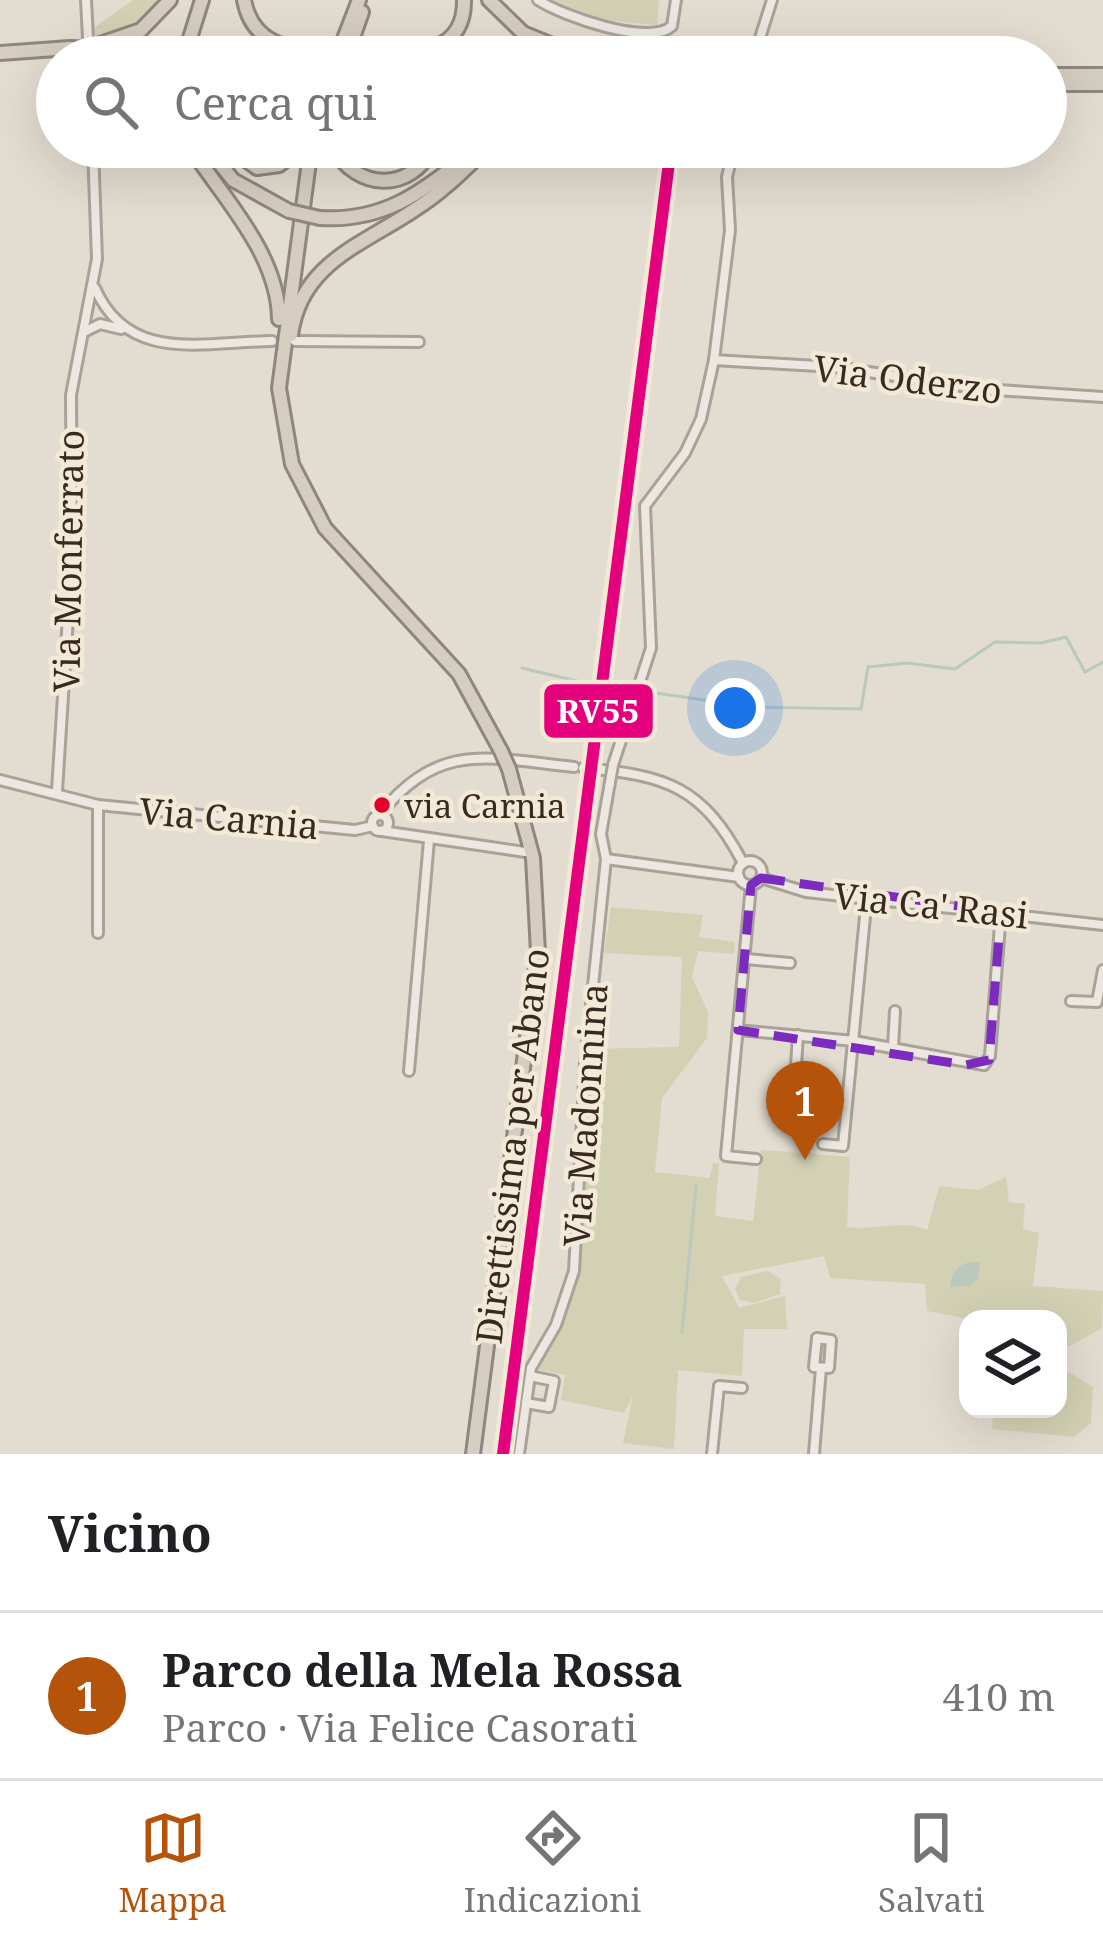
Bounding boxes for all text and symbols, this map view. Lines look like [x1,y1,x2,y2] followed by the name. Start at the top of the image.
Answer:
[36,36,1067,168] search box
[78,69,144,135] icon: search
[174,72,377,133] text: Cerca qui
[811,343,1005,415] street label: Via Oderzo
[41,429,95,693] street label: Via Monferrato
[705,678,765,738] your location
[542,682,655,740] line badge: RV55
[557,688,639,733] text: RV55
[404,783,566,828] place label: via Carnia
[137,786,321,850] street label: Via Carnia
[371,794,393,816] marker: via Carnia
[831,870,1031,940] street label: Via Ca' Rasi
[463,946,561,1346] street label: Direttissima per Abano
[551,982,619,1248] street label: Via Madonnina
[766,1061,844,1160] pin: 1
[959,1310,1067,1418] map controls
[959,1310,1067,1418] button: layers
[48,1497,212,1567] text: Vicino
[162,1639,683,1700] text: Parco della Mela Rossa
[76,1669,98,1722] text: 1
[943,1669,1055,1722] text: 410 m
[162,1700,637,1753] text: Parco · Via Felice Casorati
[118,1805,227,1922] tab: Mappa
[464,1805,641,1922] tab: Indicazioni
[878,1805,985,1922] tab: Salvati

